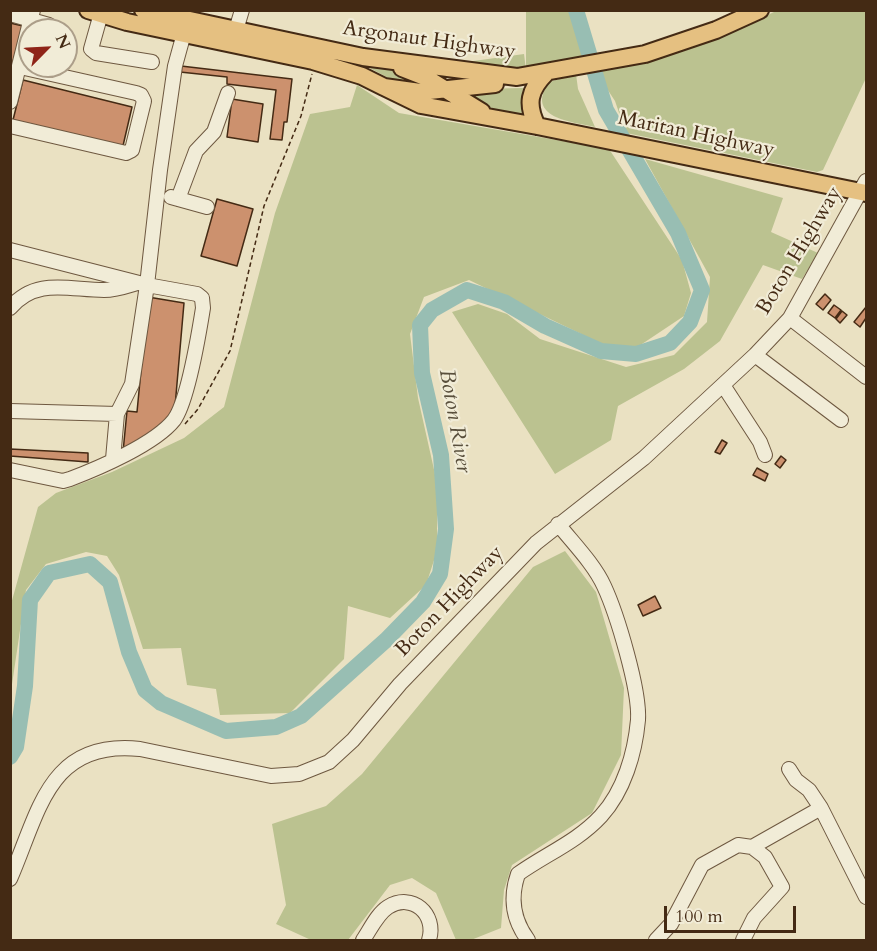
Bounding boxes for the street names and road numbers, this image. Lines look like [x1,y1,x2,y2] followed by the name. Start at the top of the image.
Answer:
[341,16,517,66] street label: Argonaut Highway
[615,106,777,164] street label: Maritan Highway
[752,182,848,320] street label: Boton Highway
[391,541,509,663] street label: Boton Highway

